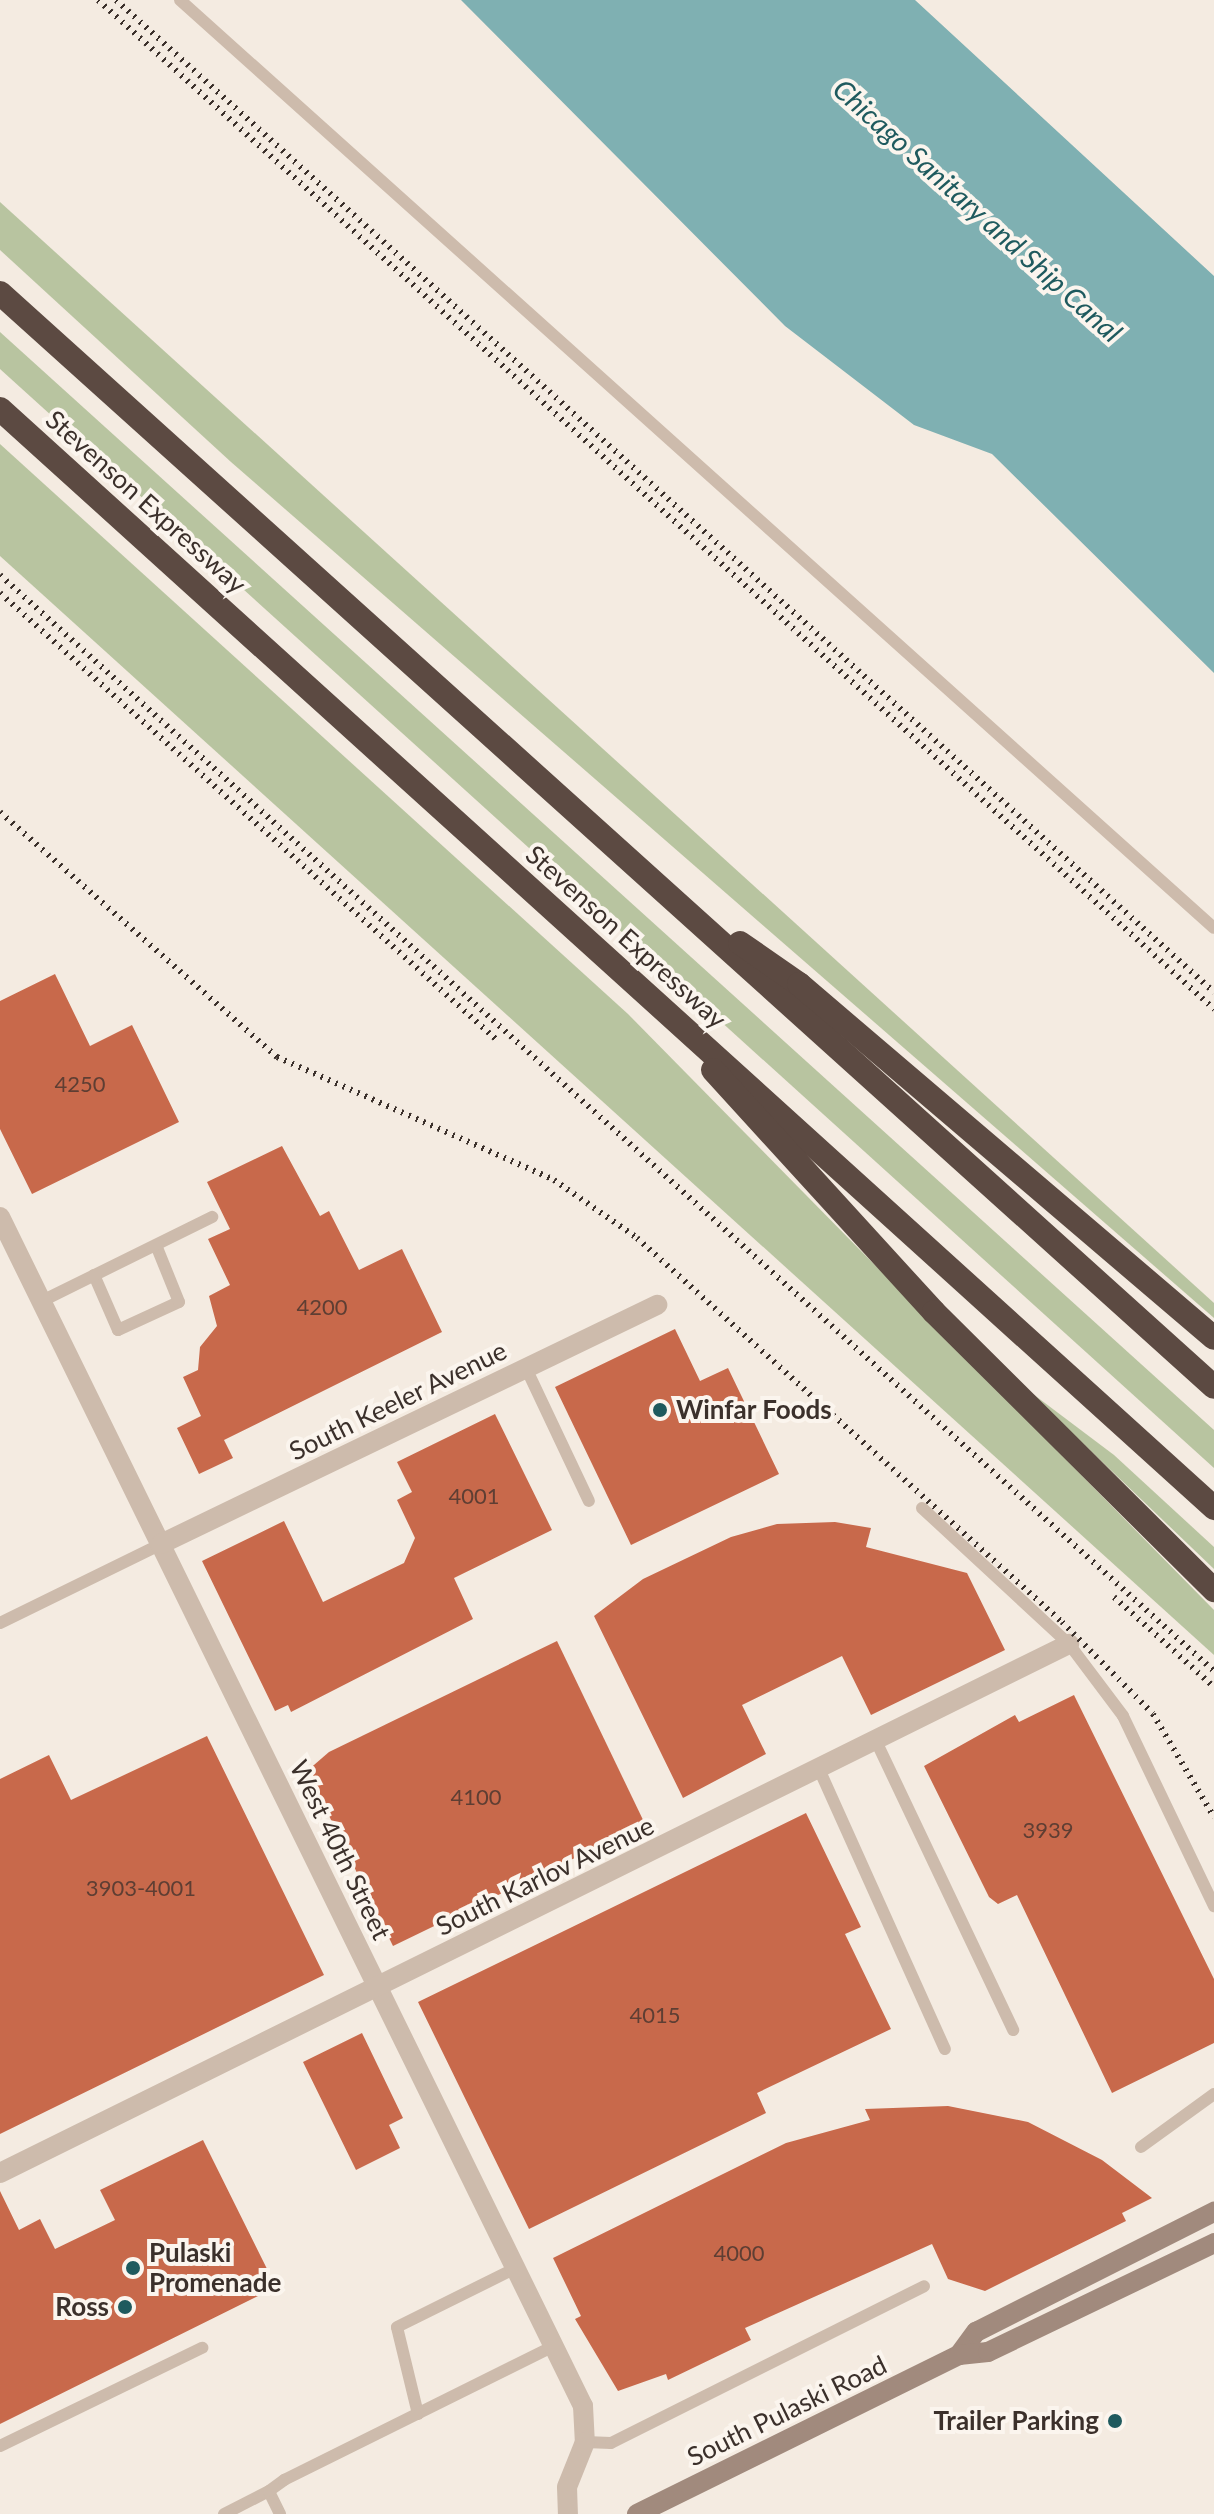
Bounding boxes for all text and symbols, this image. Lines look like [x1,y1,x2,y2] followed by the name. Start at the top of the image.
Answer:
[827,71,1129,349] water label: Chicago Sanitary and Ship Canal
[39,404,253,600] street label: Stevenson Expressway
[519,839,733,1035] street label: Stevenson Expressway
[54,1071,106,1097] house number: 4250
[296,1294,348,1320] house number: 4200
[284,1334,512,1468] street label: South Keeler Avenue
[676,1394,832,1426] place label: Winfar Foods
[651,1401,669,1419] marker: Winfar Foods
[448,1483,500,1509] house number: 4001
[283,1755,397,1945] street label: West 40th Street
[450,1784,502,1810] house number: 4100
[430,1809,660,1943] street label: South Karlov Avenue
[1022,1817,1074,1843] house number: 3939
[86,1875,196,1901] house number: 3903-4001
[629,2002,681,2028] house number: 4015
[149,2237,281,2298] place label: Pulaski Promenade
[713,2240,765,2266] house number: 4000
[124,2259,142,2277] marker: Pulaski Promenade
[55,2291,109,2323] place label: Ross
[116,2298,134,2316] marker: Ross
[682,2349,892,2473] street label: South Pulaski Road
[933,2405,1099,2437] place label: Trailer Parking
[1106,2412,1124,2430] marker: Trailer Parking

